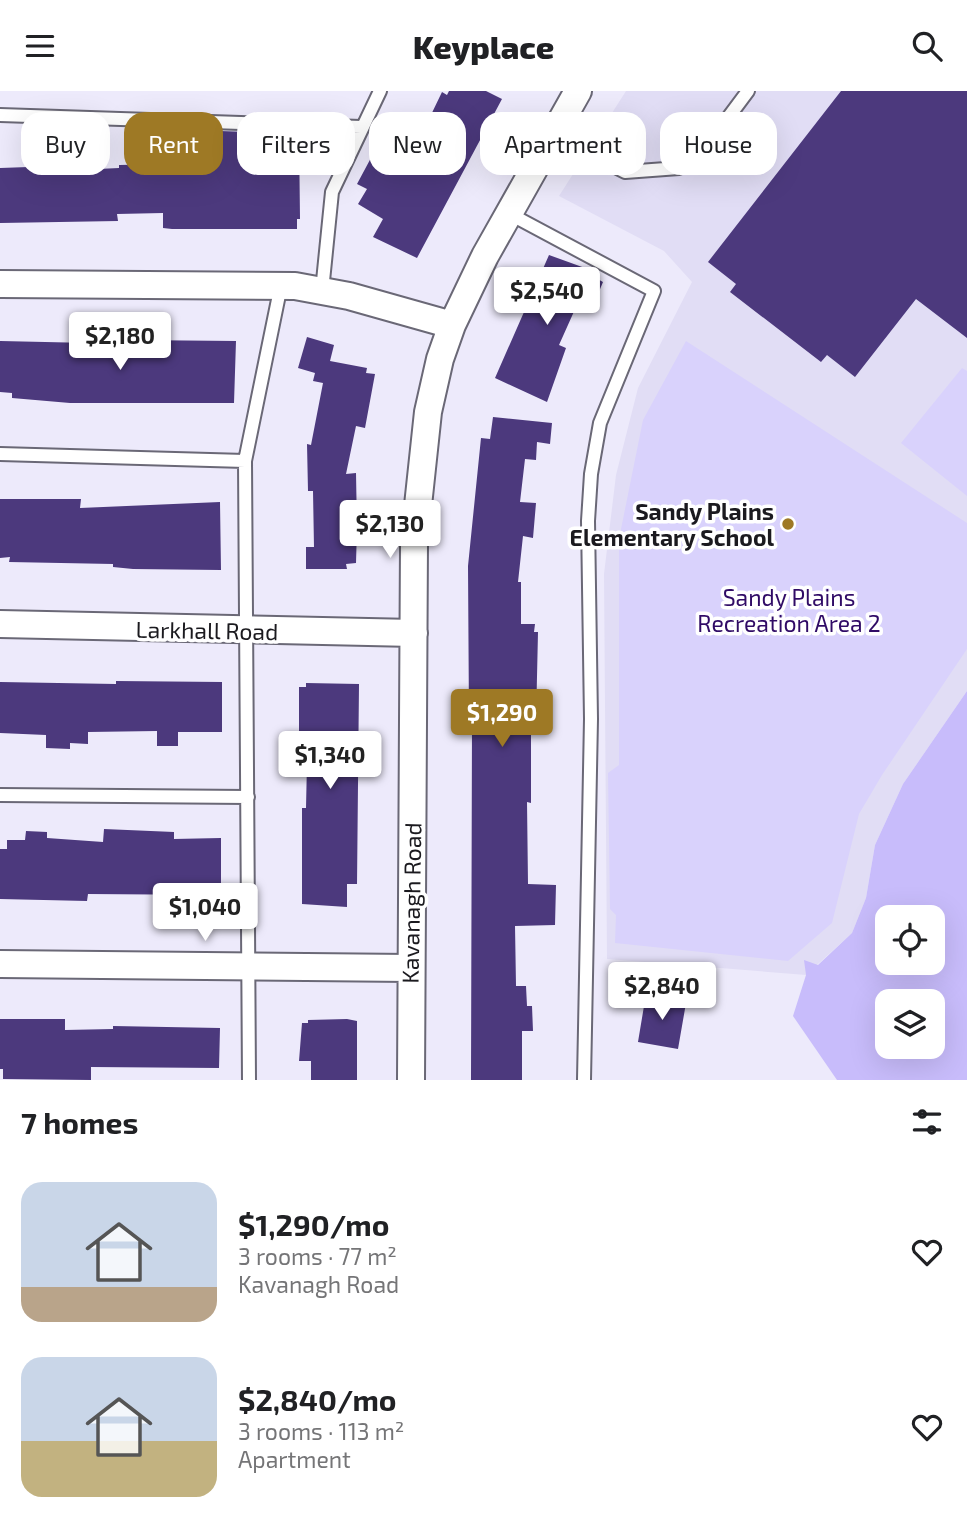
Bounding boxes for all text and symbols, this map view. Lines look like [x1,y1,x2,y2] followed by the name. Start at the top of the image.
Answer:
[21,27,59,65] icon: menu
[413,27,554,65] text: Keyplace
[908,27,946,65] icon: search
[21,112,110,175] chip: Buy
[124,112,223,175] chip: Rent
[237,112,355,175] chip: Filters
[369,112,466,175] chip: New
[480,112,646,175] chip: Apartment
[660,112,777,175] chip: House
[490,267,604,327] pin: $2,540
[510,276,584,304] text: $2,540
[63,313,177,372] pin: $2,180
[85,321,155,349] text: $2,180
[570,497,774,551] place label: Sandy Plains Elementary School
[333,501,447,560] pin: $2,130
[356,509,424,537] text: $2,130
[780,516,796,532] marker: Sandy Plains Elementary School
[697,583,881,637] park label: Sandy Plains Recreation Area 2
[135,615,279,645] street label: Larkhall Road
[445,689,559,749] pin: $1,290
[467,698,537,726] text: $1,290
[273,731,387,791] pin: $1,340
[294,740,366,768] text: $1,340
[396,822,426,984] street label: Kavanagh Road
[148,883,262,943] pin: $1,040
[169,892,241,920] text: $1,040
[875,905,945,1059] map controls
[875,905,945,975] button: locate
[605,963,719,1022] pin: $2,840
[624,971,700,999] text: $2,840
[875,989,945,1059] button: layers
[908,1103,946,1141] icon: filters
[21,1104,138,1140] text: 7 homes
[238,1206,389,1242] text: $1,290/mo
[77,1210,161,1294] icon: home
[908,1233,946,1271] icon: heart
[238,1242,397,1270] text: 3 rooms · 77 m²
[238,1270,399,1298] text: Kavanagh Road
[238,1381,397,1417] text: $2,840/mo
[77,1385,161,1469] icon: home
[908,1408,946,1446] icon: heart
[238,1417,404,1445] text: 3 rooms · 113 m²
[238,1445,351,1473] text: Apartment

